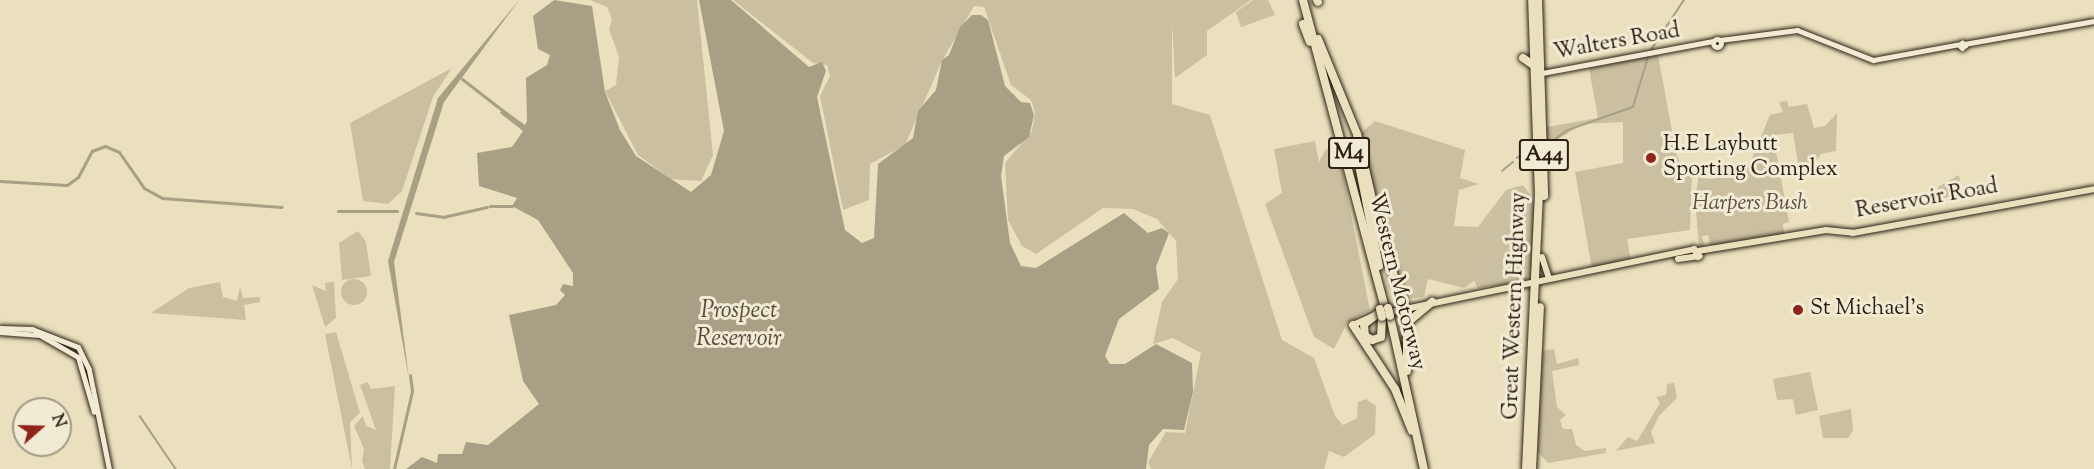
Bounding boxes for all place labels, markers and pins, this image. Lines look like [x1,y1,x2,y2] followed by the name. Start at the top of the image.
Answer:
[1663,132,1838,184] place label: H.E Laybutt Sporting Complex
[1644,151,1658,165] marker: H.E Laybutt Sporting Complex
[1810,297,1924,323] place label: St Michael's
[1791,303,1805,317] marker: St Michael's

